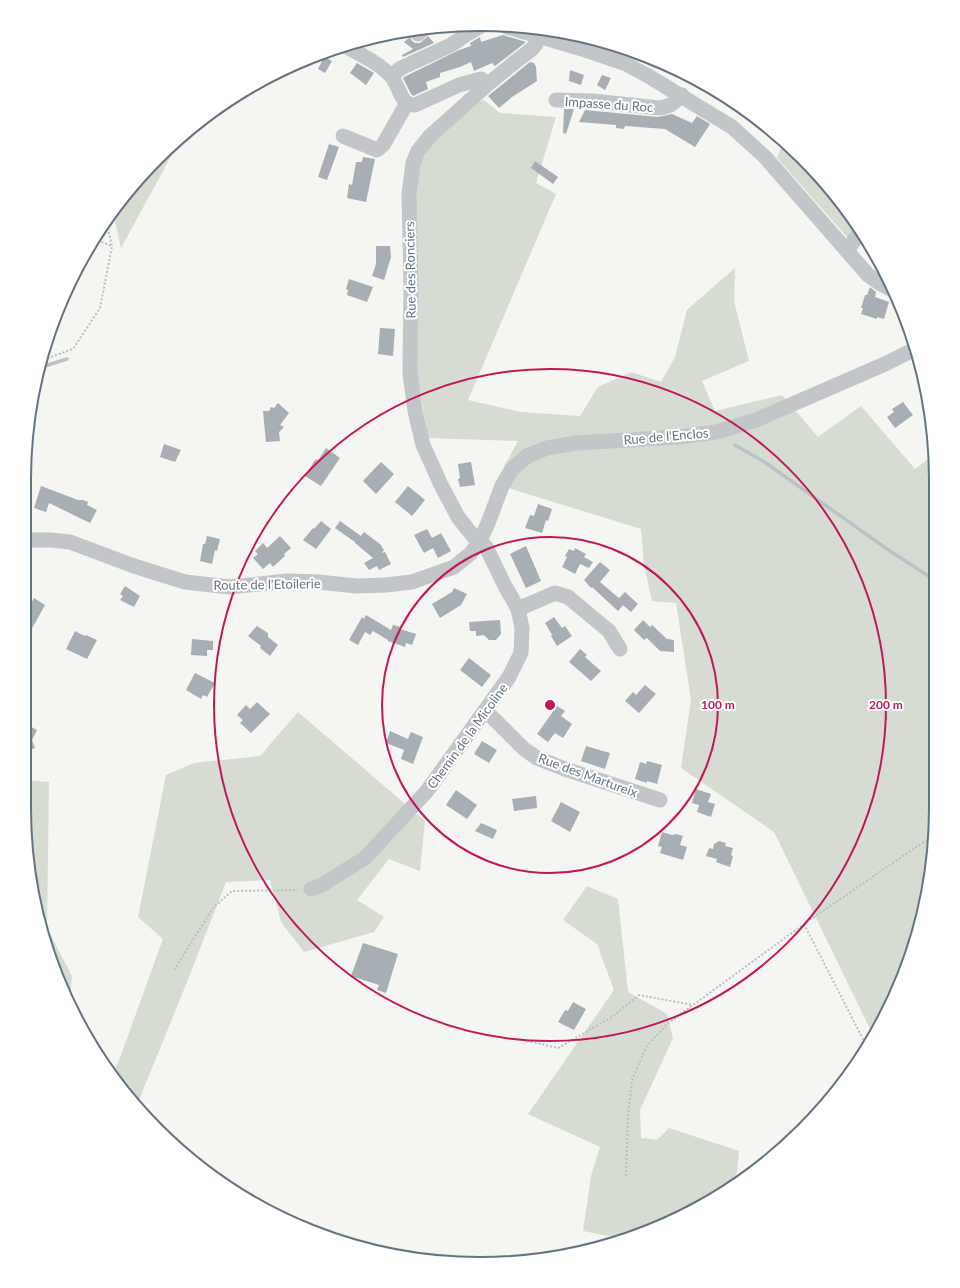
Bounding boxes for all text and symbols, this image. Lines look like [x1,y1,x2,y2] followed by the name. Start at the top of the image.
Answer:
[564,93,654,115] street label: Impasse du Roc
[401,221,419,319] street label: Rue des Ronciers
[623,424,710,448] street label: Rue de l'Enclos
[213,575,321,593] street label: Route de l'Etoilerie
[423,680,511,792] street label: Chemin de la Micoline
[701,697,735,712] text: 100 m
[869,697,903,712] text: 200 m
[543,698,557,712] centre of rings
[536,750,640,801] street label: Rue des Martureix

